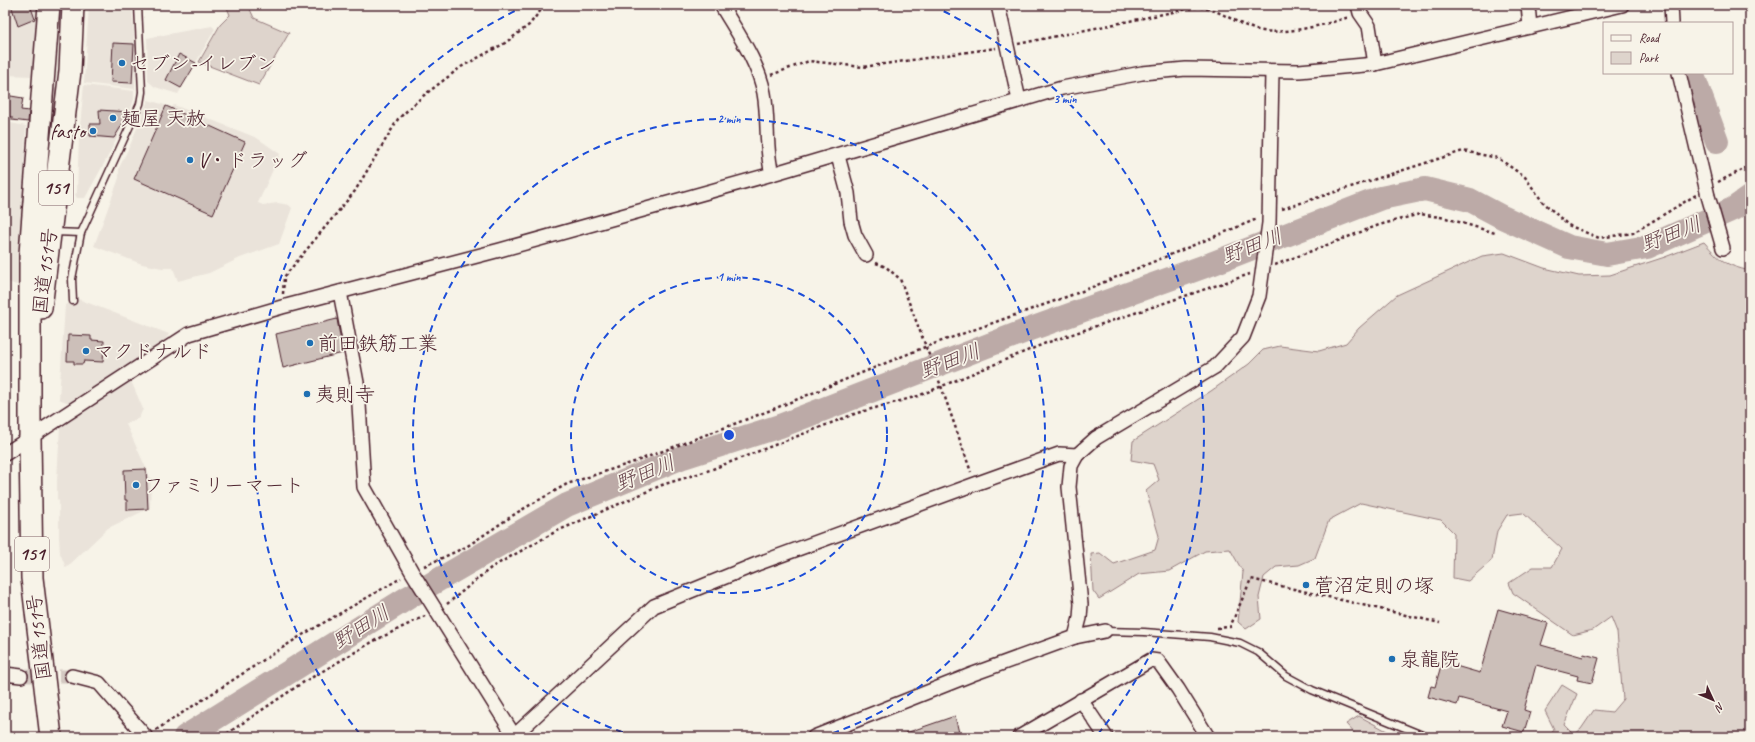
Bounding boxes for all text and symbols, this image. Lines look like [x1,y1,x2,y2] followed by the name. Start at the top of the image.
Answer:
[1603,22,1733,74] legend
[1639,30,1661,46] text: Road
[1639,50,1660,66] text: Park
[130,51,277,76] place label: セブン-イレブン
[117,58,127,68] marker: セブン-イレブン
[1054,91,1077,107] text: 3 min
[121,106,206,131] place label: 麺屋 天赦
[718,111,741,127] text: 2 min
[108,113,118,123] marker: 麺屋 天赦
[50,119,87,144] place label: fasto
[88,126,98,136] marker: fasto
[198,148,308,173] place label: V・ドラッグ
[185,155,195,165] marker: V・ドラッグ
[39,171,73,205] road number: 151
[1637,211,1705,257] water label: 野田川
[1218,223,1286,269] water label: 野田川
[27,226,63,316] street label: 国道151号
[718,269,741,285] text: 1 min
[318,331,438,356] place label: 前田鉄筋工業
[305,338,315,348] marker: 前田鉄筋工業
[916,338,984,384] water label: 野田川
[94,339,212,364] place label: マクドナルド
[81,346,91,356] marker: マクドナルド
[315,382,375,407] place label: 夷則寺
[302,389,312,399] marker: 夷則寺
[722,428,736,442] centre of rings
[611,449,679,497] water label: 野田川
[144,473,304,498] place label: ファミリーマート
[131,480,141,490] marker: ファミリーマート
[15,537,49,571] road number: 151
[1314,573,1434,598] place label: 菅沼定則の塚
[1301,580,1311,590] marker: 菅沼定則の塚
[21,592,57,682] street label: 国道151号
[327,599,395,655] water label: 野田川
[1400,647,1460,672] place label: 泉龍院
[1387,654,1397,664] marker: 泉龍院
[1693,680,1733,720] north arrow
[1711,700,1728,716] text: N

